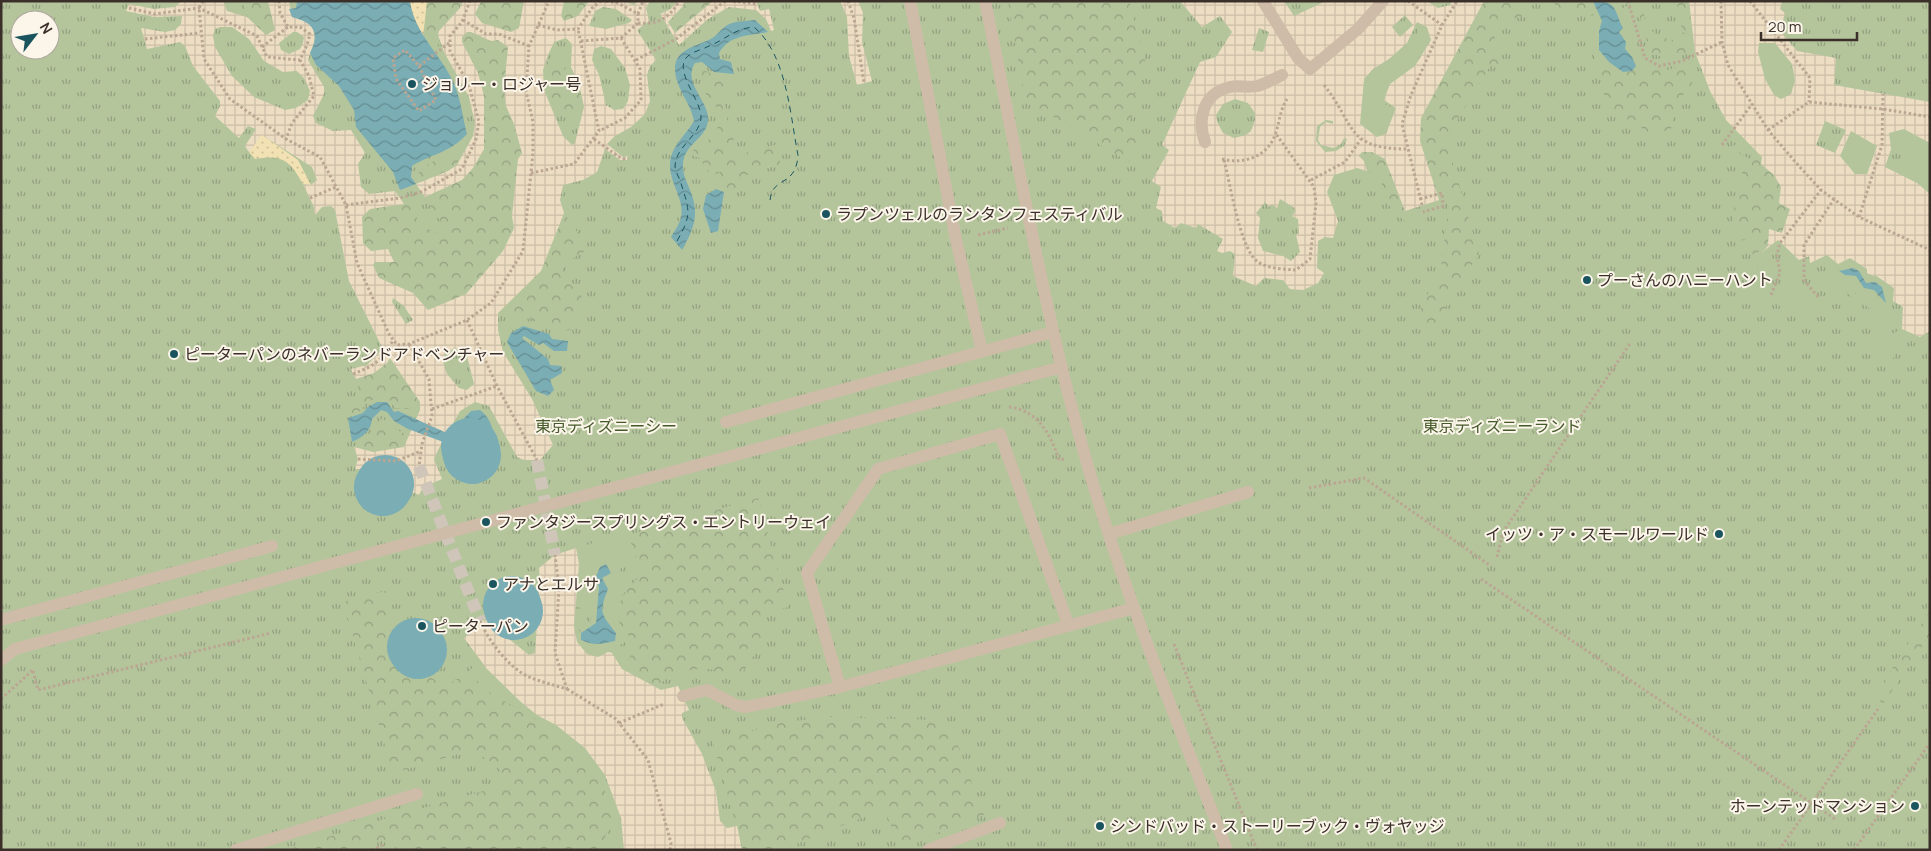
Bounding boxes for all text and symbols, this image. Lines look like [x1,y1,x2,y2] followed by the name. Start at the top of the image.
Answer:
[10,10,60,60] north arrow
[1761,10,1857,42] scale bar
[1768,16,1801,37] text: 20 m
[36,19,57,37] text: N
[422,73,581,95] place label: ジョリー・ロジャー号
[406,78,418,90] marker: ジョリー・ロジャー号
[836,203,1123,225] place label: ラプンツェルのランタンフェスティバル
[820,208,832,220] marker: ラプンツェルのランタンフェスティバル
[1597,269,1773,291] place label: プーさんのハニーハント
[1581,274,1593,286] marker: プーさんのハニーハント
[184,343,504,365] place label: ピーターパンのネバーランドアドベンチャー
[168,348,180,360] marker: ピーターパンのネバーランドアドベンチャー
[535,415,677,437] park label: 東京ディズニーシー
[1423,415,1581,437] park label: 東京ディズニーランド
[496,511,831,533] place label: ファンタジースプリングス・エントリーウェイ
[480,516,492,528] marker: ファンタジースプリングス・エントリーウェイ
[1485,523,1709,545] place label: イッツ・ア・スモールワールド
[1713,528,1725,540] marker: イッツ・ア・スモールワールド
[503,573,599,595] place label: アナとエルサ
[487,578,499,590] marker: アナとエルサ
[432,615,529,637] place label: ピーターパン
[416,620,428,632] marker: ピーターパン
[1730,795,1905,817] place label: ホーンテッドマンション
[1909,800,1921,812] marker: ホーンテッドマンション
[1110,815,1445,837] place label: シンドバッド・ストーリーブック・ヴォヤッジ
[1094,820,1106,832] marker: シンドバッド・ストーリーブック・ヴォヤッジ

